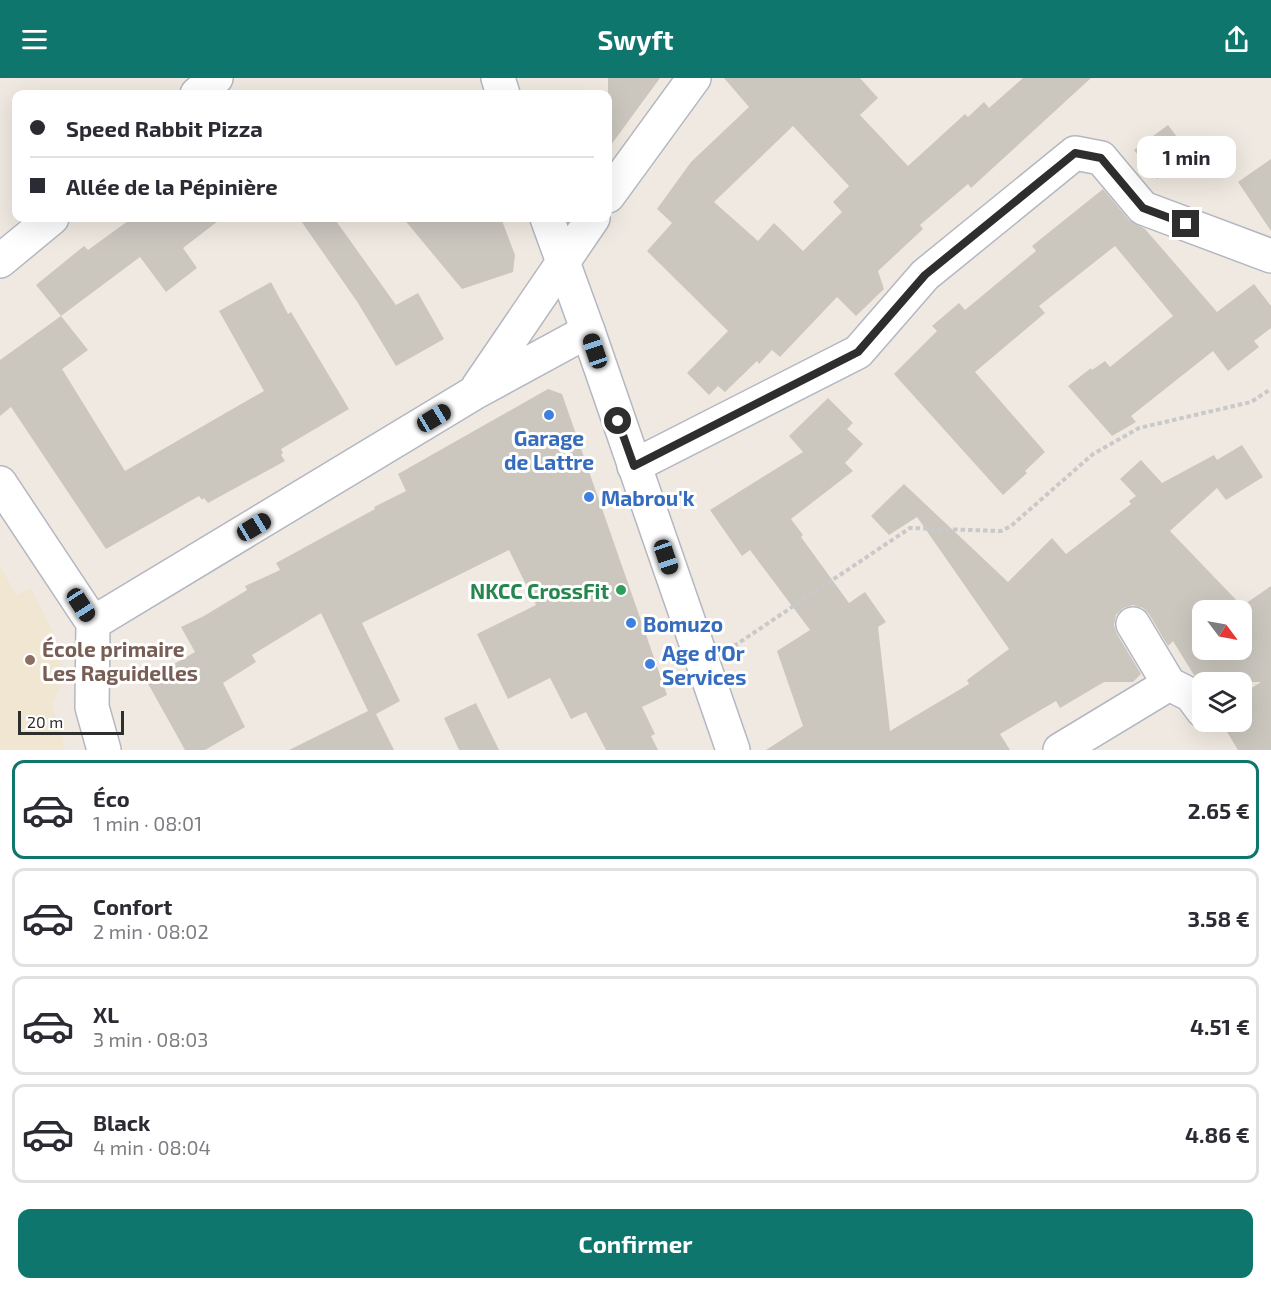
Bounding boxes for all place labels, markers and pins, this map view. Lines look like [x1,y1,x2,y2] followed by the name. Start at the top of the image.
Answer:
[542,408,556,422] marker: Garage de Lattre
[504,425,594,474] place label: Garage de Lattre
[601,485,695,510] place label: Mabrou'k
[582,490,596,504] marker: Mabrou'k
[470,578,609,603] place label: NKCC CrossFit
[614,583,628,597] marker: NKCC CrossFit
[643,611,723,636] place label: Bomuzo
[624,616,638,630] marker: Bomuzo
[42,636,198,685] place label: École primaire Les Raguidelles
[662,640,746,689] place label: Age d’Or Services
[23,653,37,667] marker: École primaire Les Raguidelles
[643,657,657,671] marker: Age d’Or Services

